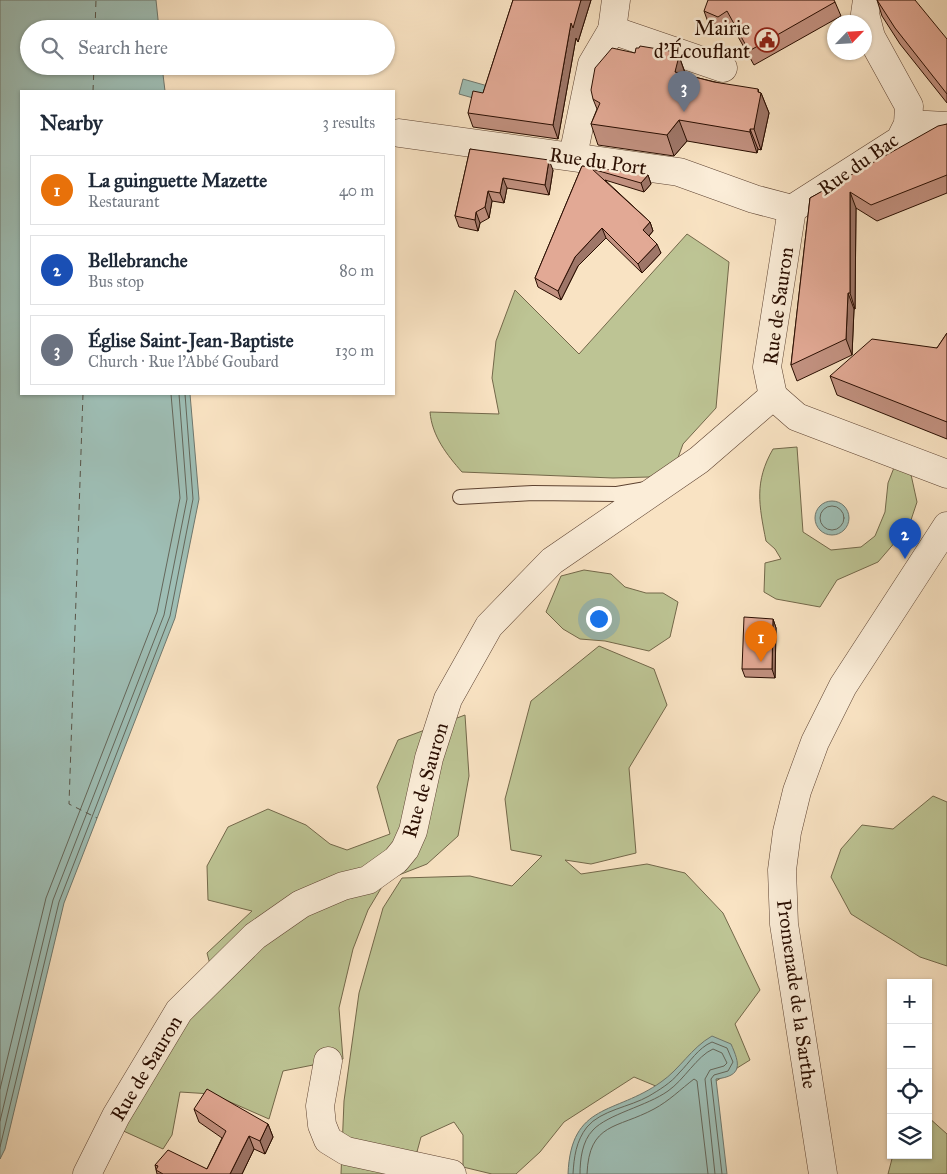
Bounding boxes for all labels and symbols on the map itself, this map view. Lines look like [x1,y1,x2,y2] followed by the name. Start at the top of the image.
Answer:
[827,15,872,60] north arrow
[654,16,750,63] place label: Mairie d'Écouflant
[754,27,780,53] public building icon: Mairie d'Écouflant
[668,71,700,112] pin: 3
[813,128,903,200] street label: Rue du Bac
[548,142,648,180] street label: Rue du Port
[758,245,798,367] street label: Rue de Sauron
[889,518,921,559] pin: 2
[586,606,612,632] your location
[745,621,777,662] pin: 1
[397,719,453,840] street label: Rue de Sauron
[772,898,822,1090] street label: Promenade de la Sarthe
[105,1011,187,1125] street label: Rue de Sauron

